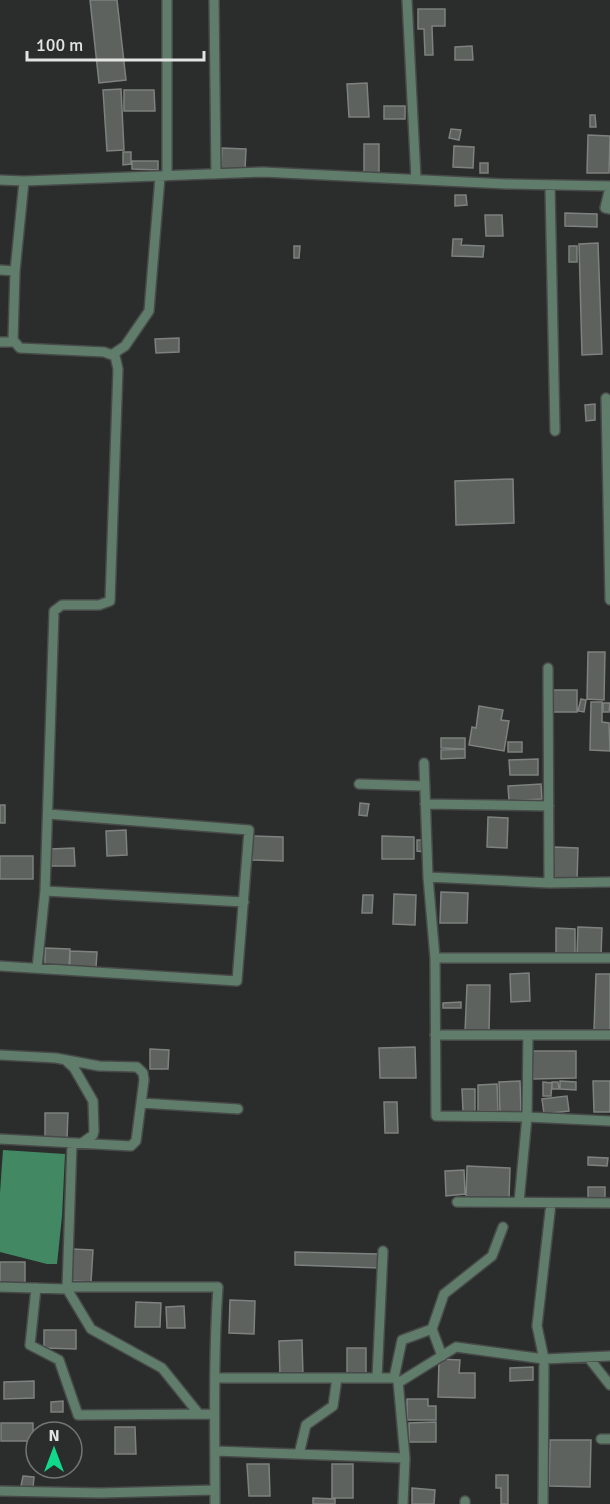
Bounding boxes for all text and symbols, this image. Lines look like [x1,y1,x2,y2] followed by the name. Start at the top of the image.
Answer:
[27,24,204,62] scale bar
[36,34,83,56] text: 100 m
[24,1420,84,1480] north arrow
[48,1426,60,1446] text: N

